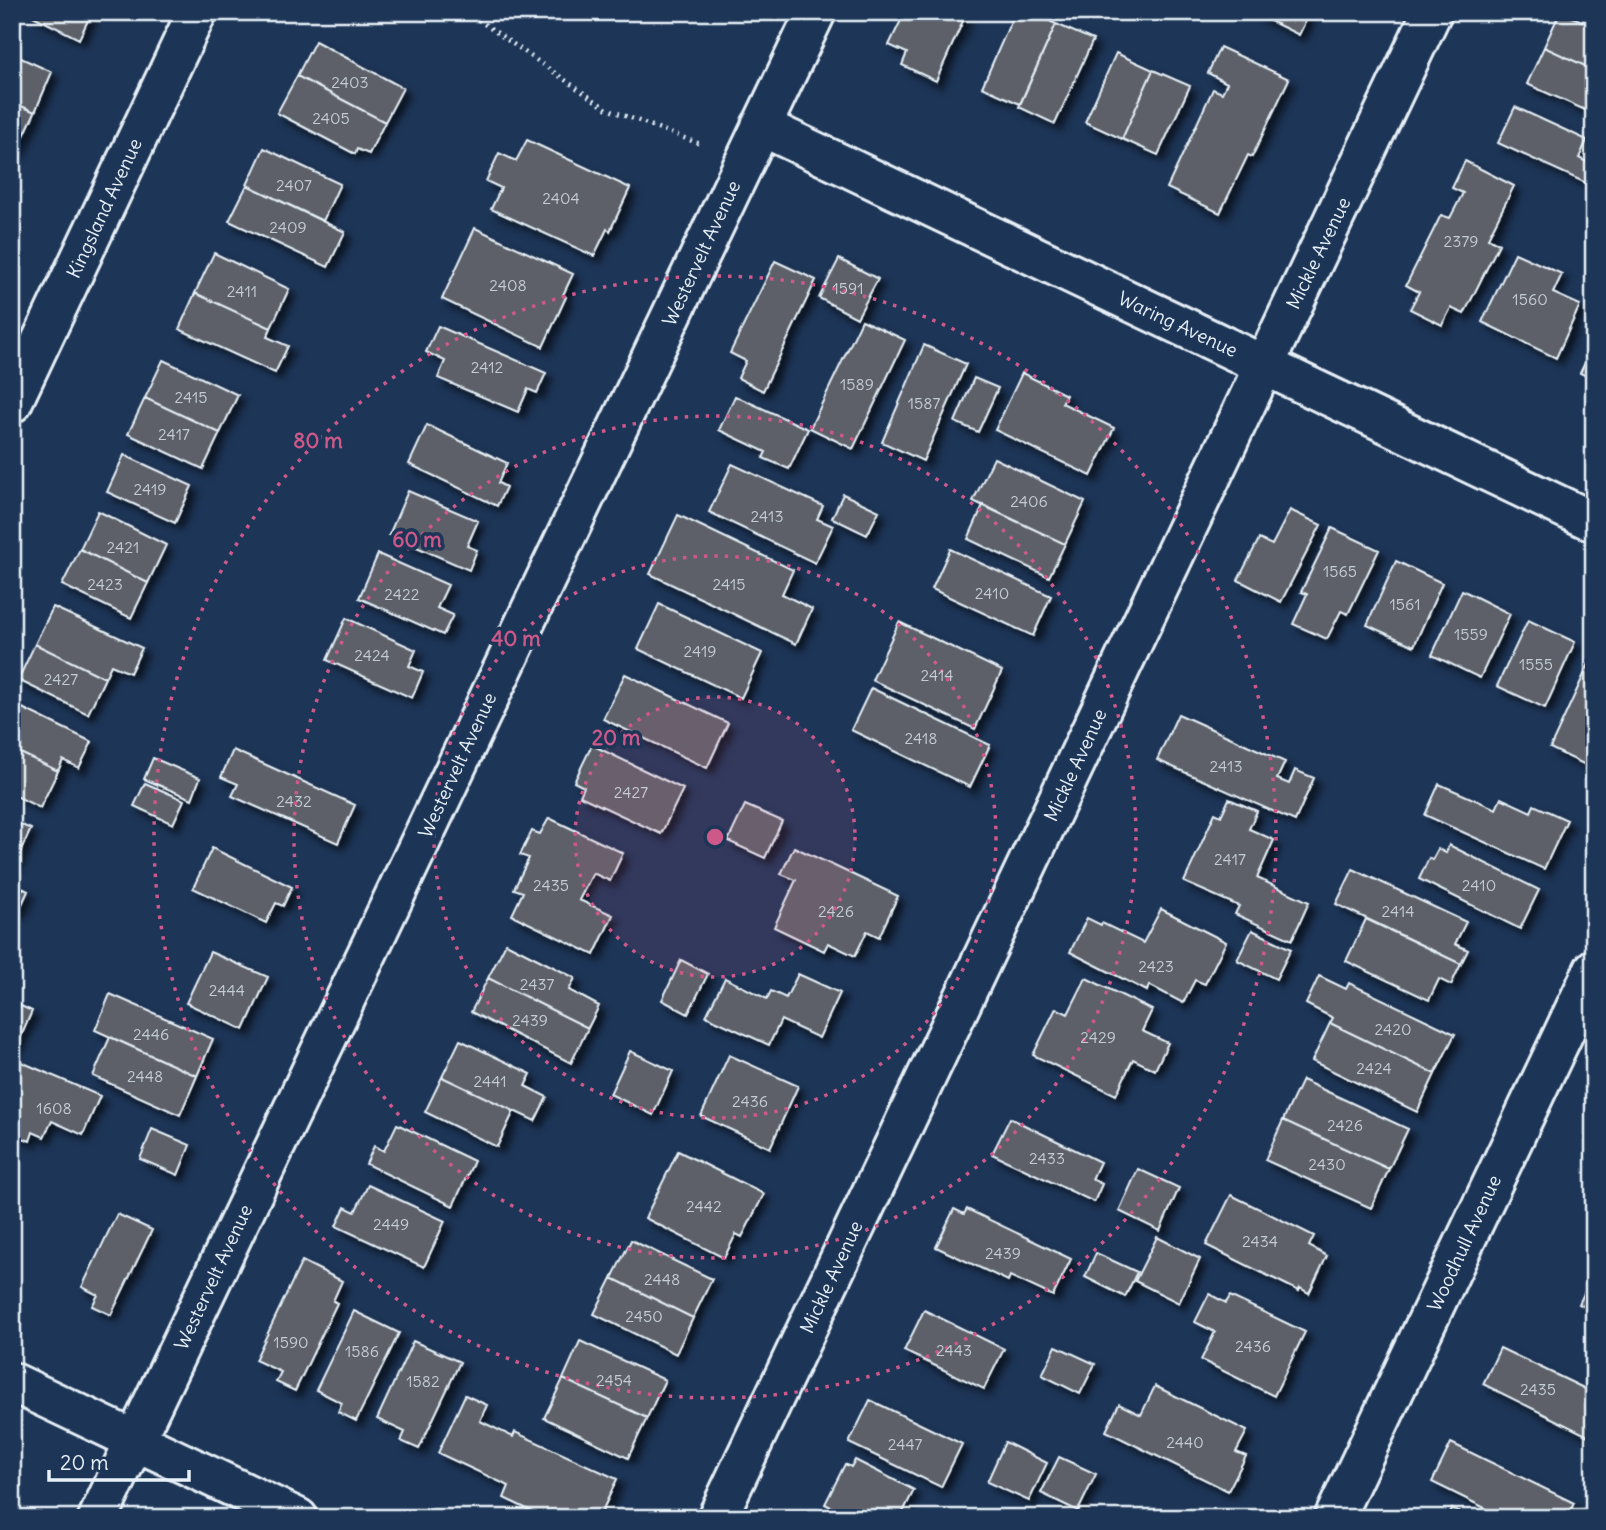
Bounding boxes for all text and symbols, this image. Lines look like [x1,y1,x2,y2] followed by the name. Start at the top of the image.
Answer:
[331,72,369,92] house number: 2403
[312,108,350,128] house number: 2405
[61,134,147,282] street label: Kingsland Avenue
[276,175,312,195] house number: 2407
[657,176,745,330] street label: Westervelt Avenue
[542,188,580,208] house number: 2404
[1281,193,1355,313] street label: Mickle Avenue
[269,217,307,237] house number: 2409
[1444,231,1478,251] house number: 2379
[489,275,527,295] house number: 2408
[832,278,864,298] house number: 1591
[227,281,257,301] house number: 2411
[1114,286,1242,362] street label: Waring Avenue
[1512,289,1548,309] house number: 1560
[471,357,504,377] house number: 2412
[840,374,874,394] house number: 1589
[174,387,208,407] house number: 2415
[908,393,940,413] house number: 1587
[158,424,190,444] house number: 2417
[293,427,343,454] text: 80 m
[133,479,167,499] house number: 2419
[1010,491,1048,511] house number: 2406
[750,506,784,526] house number: 2413
[392,526,442,553] text: 60 m
[107,537,139,557] house number: 2421
[1323,561,1357,581] house number: 1565
[87,574,123,594] house number: 2423
[712,574,746,594] house number: 2415
[975,583,1009,603] house number: 2410
[384,584,420,604] house number: 2422
[1389,594,1421,614] house number: 1561
[1454,624,1488,644] house number: 1559
[491,625,541,652] text: 40 m
[683,641,717,661] house number: 2419
[354,645,390,665] house number: 2424
[1519,654,1553,674] house number: 1555
[920,665,954,685] house number: 2414
[44,669,78,689] house number: 2427
[413,688,501,842] street label: Westervelt Avenue
[1038,705,1112,825] street label: Mickle Avenue
[592,724,641,751] text: 20 m
[904,728,938,748] house number: 2418
[1209,756,1243,776] house number: 2413
[614,782,648,802] house number: 2427
[276,791,312,811] house number: 2432
[703,825,727,849] centre of rings
[1214,849,1246,869] house number: 2417
[533,875,569,895] house number: 2435
[1462,875,1496,895] house number: 2410
[818,901,854,921] house number: 2426
[1381,901,1415,921] house number: 2414
[1138,956,1174,976] house number: 2423
[520,974,554,994] house number: 2437
[209,980,245,1000] house number: 2444
[512,1010,548,1030] house number: 2439
[1374,1019,1412,1039] house number: 2420
[133,1024,169,1044] house number: 2446
[1080,1027,1116,1047] house number: 2429
[1356,1058,1392,1078] house number: 2424
[127,1066,163,1086] house number: 2448
[473,1071,507,1091] house number: 2441
[732,1091,768,1111] house number: 2436
[36,1098,72,1118] house number: 1608
[1327,1115,1363,1135] house number: 2426
[1029,1148,1065,1168] house number: 2433
[1308,1154,1346,1174] house number: 2430
[1422,1171,1506,1315] street label: Woodhull Avenue
[686,1196,722,1216] house number: 2442
[169,1200,257,1354] street label: Westervelt Avenue
[373,1214,409,1234] house number: 2449
[794,1217,868,1337] street label: Mickle Avenue
[1242,1231,1278,1251] house number: 2434
[985,1243,1021,1263] house number: 2439
[644,1269,680,1289] house number: 2448
[625,1306,663,1326] house number: 2450
[273,1332,309,1352] house number: 1590
[1235,1336,1271,1356] house number: 2436
[936,1340,972,1360] house number: 2443
[345,1341,379,1361] house number: 1586
[596,1370,632,1390] house number: 2454
[406,1371,440,1391] house number: 1582
[1520,1379,1556,1399] house number: 2435
[1166,1432,1204,1452] house number: 2440
[888,1434,922,1454] house number: 2447
[49,1439,189,1483] scale bar
[60,1449,109,1476] text: 20 m

